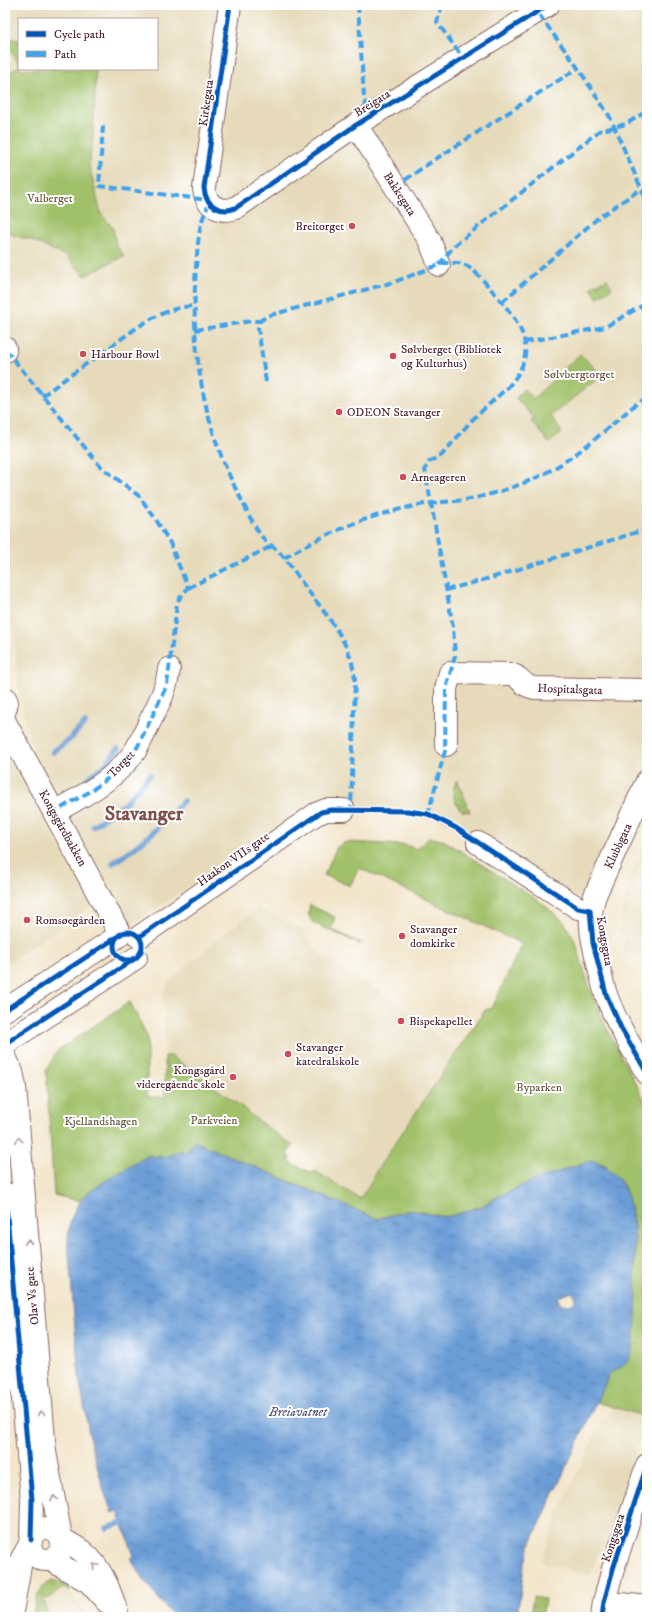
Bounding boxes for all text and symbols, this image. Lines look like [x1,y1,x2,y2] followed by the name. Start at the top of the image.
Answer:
[18,18,158,70] legend
[54,27,106,42] text: Cycle path
[54,47,77,62] text: Path
[196,78,217,127] street label: Kirkegata
[351,86,394,120] street label: Breigata
[380,169,420,220] street label: Bakkegata
[26,191,73,206] park label: Valberget
[295,219,344,234] place label: Breitorget
[347,221,357,231] marker: Breitorget
[401,342,502,371] place label: Sølvberget (Bibliotek og Kulturhus)
[91,347,160,362] place label: Harbour Bowl
[78,349,88,359] marker: Harbour Bowl
[388,351,398,361] marker: Sølvberget (Bibliotek og Kulturhus)
[544,367,614,382] park label: Sølvbergtorget
[347,405,441,420] place label: ODEON Stavanger
[334,407,344,417] marker: ODEON Stavanger
[411,470,467,485] place label: Arneageren
[398,472,408,482] marker: Arneageren
[537,681,604,698] street label: Hospitalsgata
[105,747,138,781] street label: Torget
[35,787,90,870] street label: Kongsgårdbakken
[105,802,184,827] district label: Stavanger
[601,820,636,872] street label: Klubbgata
[194,829,272,890] street label: Haakon VIIs gate
[35,913,106,928] place label: Romsøegården
[22,915,32,925] marker: Romsøegården
[593,915,616,968] street label: Kongsgata
[410,922,458,951] place label: Stavanger domkirke
[397,931,407,941] marker: Stavanger domkirke
[409,1014,473,1029] place label: Bispekapellet
[396,1016,406,1026] marker: Bispekapellet
[296,1040,359,1069] place label: Stavanger katedralskole
[283,1049,293,1059] marker: Stavanger katedralskole
[135,1063,225,1092] place label: Kongsgård videregående skole
[228,1072,238,1082] marker: Kongsgård videregående skole
[516,1080,563,1095] park label: Byparken
[191,1113,238,1128] park label: Parkveien
[64,1114,138,1129] park label: Kjellandshagen
[15,1137,24,1143] one-way arrow
[23,1239,32,1245] one-way arrow
[22,1266,43,1326] street label: Olav Vs gate
[268,1404,328,1420] water label: Breiavatnet
[37,1410,46,1416] one-way arrow
[50,1495,59,1501] one-way arrow
[599,1511,629,1564] street label: Kongsgata
[93,1563,100,1570] one-way arrow

